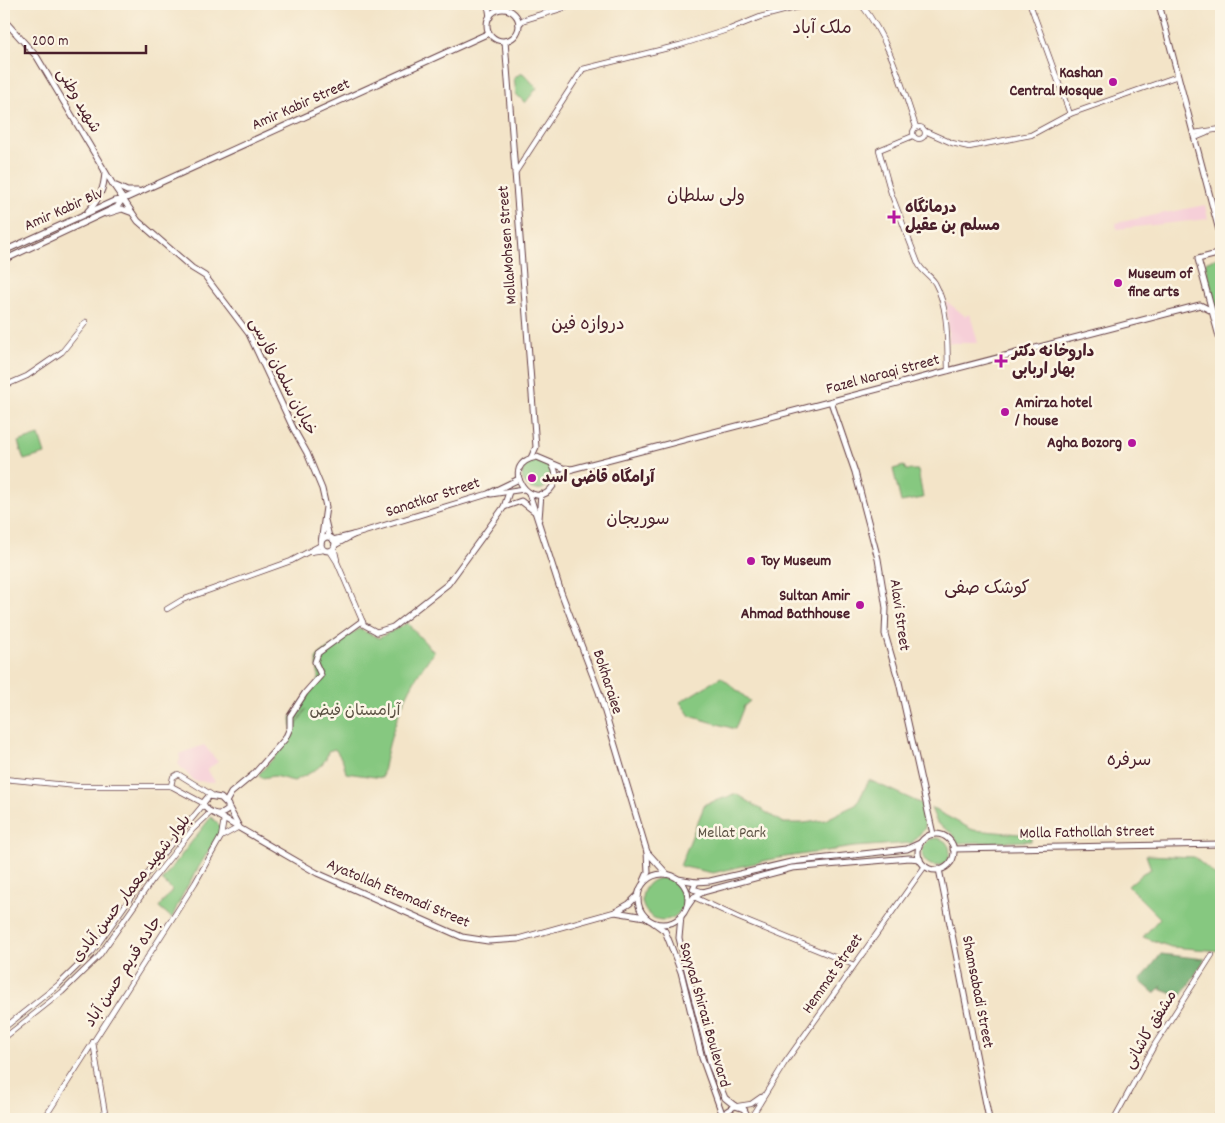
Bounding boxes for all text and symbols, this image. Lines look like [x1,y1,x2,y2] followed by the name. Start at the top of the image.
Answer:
[792,17,852,42] district label: ملک آباد
[25,22,146,54] scale bar
[32,31,69,53] text: 200 m
[1010,62,1103,103] place label: Kashan Central Mosque
[50,64,106,138] street label: شهید وطنی
[248,73,354,137] street label: Amir Kabir Street
[1107,76,1119,88] marker: Kashan Central Mosque
[21,182,108,238] street label: Amir Kabir Blv
[492,185,524,305] street label: MollaMohsen Street
[667,185,745,210] district label: ولی سلطان
[905,197,1000,238] place label: درمانگاه مسلم بن عقیل
[887,210,901,224] marker: درمانگاه مسلم بن عقیل
[1127,263,1194,304] place label: Museum of fine arts
[1112,277,1124,289] marker: Museum of fine arts
[551,313,625,338] district label: دروازه فین
[242,314,322,440] street label: خیابان سلمان فارسی
[1010,341,1094,382] place label: داروخانه دکتر بهار اربابی
[824,349,942,401] street label: Fazel Naraqi Street
[994,354,1008,368] marker: داروخانه دکتر بهار اربابی
[1014,392,1092,433] place label: Amirza hotel / house
[999,406,1011,418] marker: Amirza hotel / house
[1047,432,1122,455] place label: Agha Bozorg
[1126,437,1138,449] marker: Agha Bozorg
[542,467,655,490] place label: آرامگاه قاضی اسد
[383,472,483,524] street label: Sanatkar Street
[526,472,538,484] marker: آرامگاه قاضی اسد
[606,508,670,533] district label: سوریجان
[761,550,831,573] place label: Toy Museum
[745,555,757,567] marker: Toy Museum
[944,577,1030,602] district label: کوشک صفی
[883,578,915,652] street label: Alavi Street
[741,585,851,626] place label: Sultan Amir Ahmad Bathhouse
[854,599,866,611] marker: Sultan Amir Ahmad Bathhouse
[586,647,628,717] street label: Bokharaiee
[309,700,402,723] park label: آرامستان فیض
[1107,749,1151,774] district label: سرفره
[67,810,197,968] street label: بلوار شهید معمار حسن آبادی
[1019,820,1155,846] street label: Molla Fathollah Street
[698,822,766,845] park label: Mellat Park
[323,853,473,935] street label: Ayatollah Etemadi Street
[79,912,169,1032] street label: جاده قدیم حسن آباد
[797,929,869,1019] street label: Hemmat Street
[955,934,999,1050] street label: Shamsabadi Street
[672,940,736,1090] street label: Sayyad Shirazi Boulevard
[1118,986,1184,1074] street label: مشفق کاشانی

